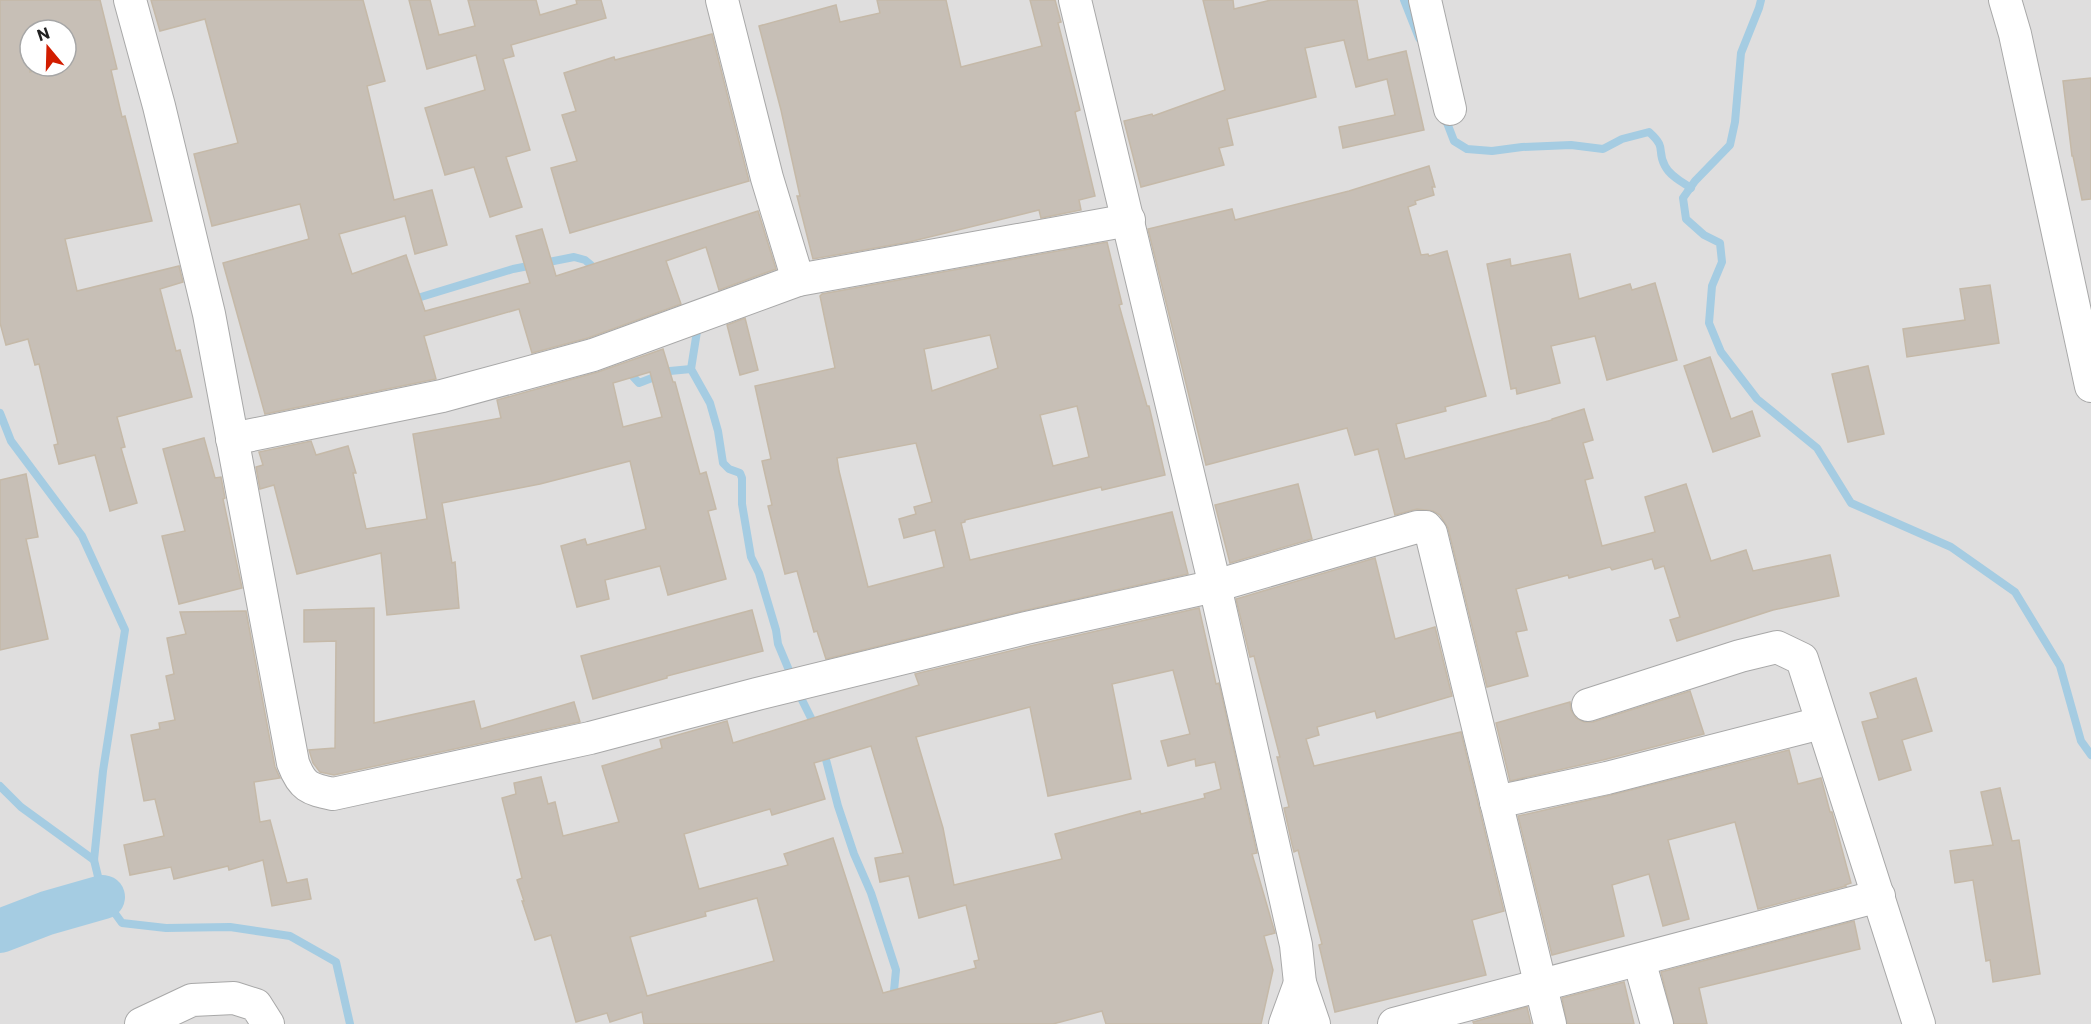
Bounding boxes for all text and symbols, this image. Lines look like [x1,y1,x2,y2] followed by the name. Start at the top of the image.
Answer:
[18,18,78,78] north arrow
[34,22,52,44] text: N

